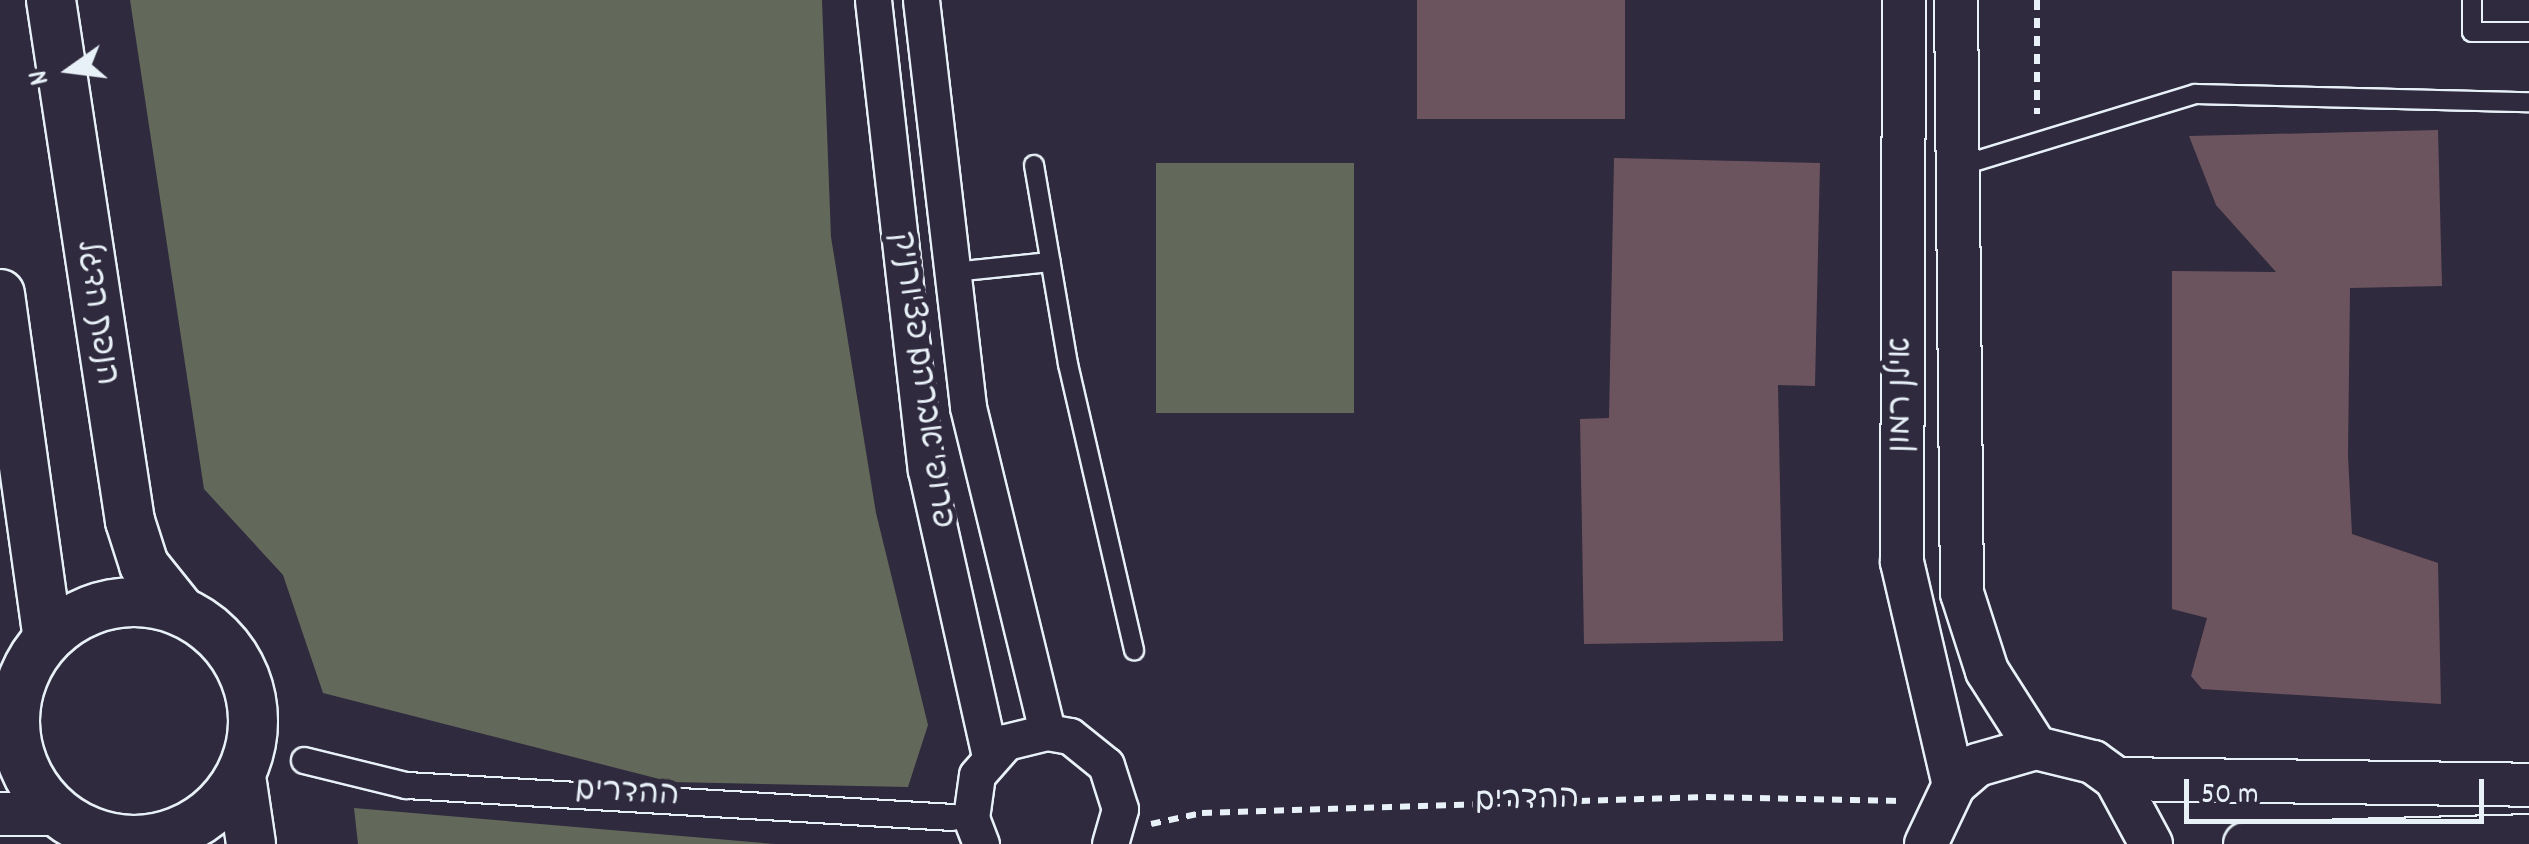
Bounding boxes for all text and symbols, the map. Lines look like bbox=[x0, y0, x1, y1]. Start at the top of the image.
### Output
north arrow bbox=[20, 20, 120, 120]
text: N bbox=[20, 66, 62, 89]
street label: פרופ' אברהם פצ'ורניק bbox=[880, 229, 960, 531]
street label: הנפת הדגל bbox=[66, 238, 124, 388]
street label: אילן רמון bbox=[1884, 337, 1922, 453]
scale bar bbox=[2189, 759, 2489, 821]
street label: ההדרים bbox=[574, 773, 680, 817]
text: 50 m bbox=[2201, 775, 2259, 818]
street label: ההדרים bbox=[1474, 781, 1580, 823]

